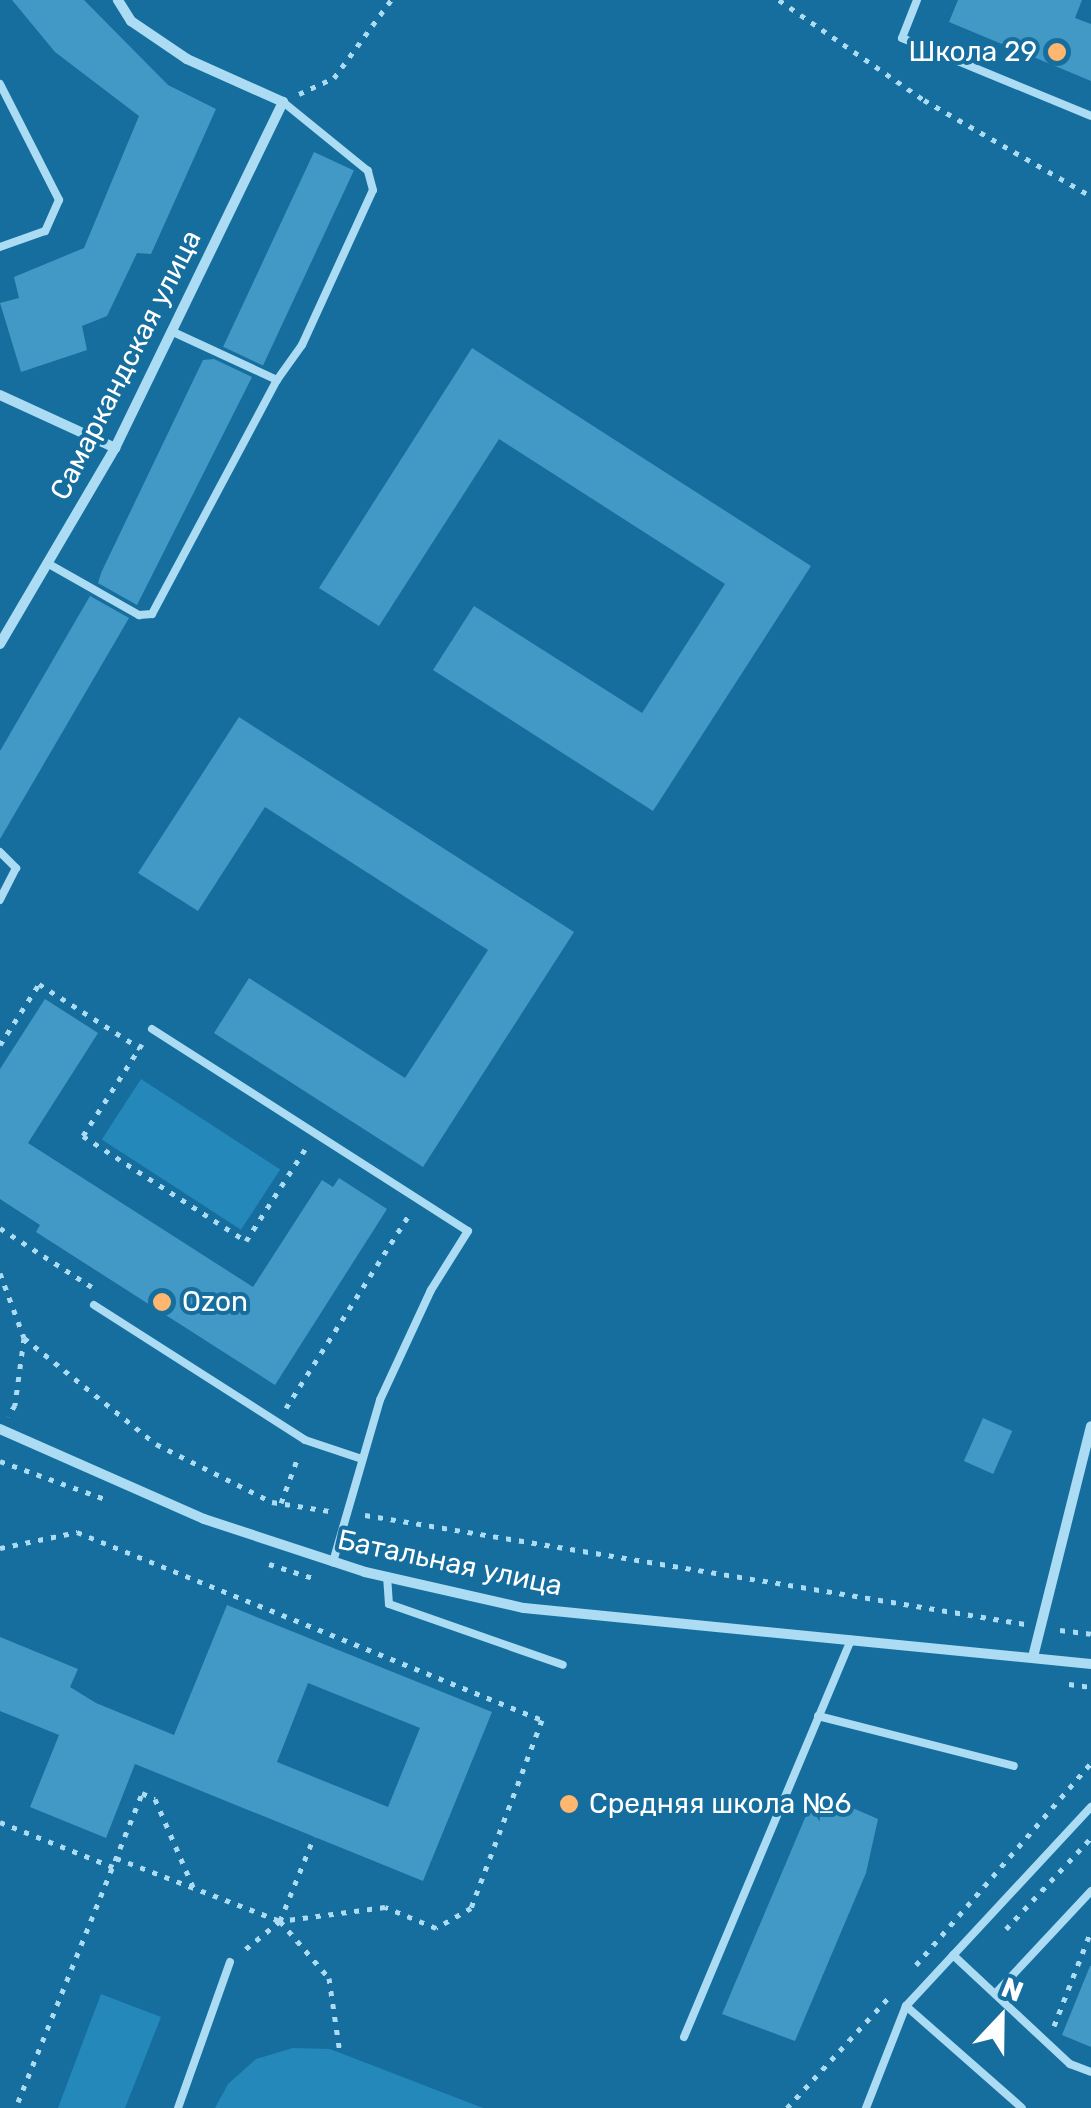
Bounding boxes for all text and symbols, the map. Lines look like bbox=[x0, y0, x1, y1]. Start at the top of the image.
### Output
place label: Школа 29 bbox=[908, 35, 1037, 69]
marker: Школа 29 bbox=[1046, 41, 1068, 63]
street label: Самаркандская улица bbox=[43, 225, 209, 505]
place label: Ozon bbox=[182, 1285, 248, 1319]
marker: Ozon bbox=[151, 1291, 173, 1313]
street label: Батальная улица bbox=[335, 1523, 565, 1603]
place label: Средняя школа №6 bbox=[589, 1787, 851, 1821]
marker: Средняя школа №6 bbox=[558, 1793, 580, 1815]
north arrow bbox=[951, 1968, 1051, 2068]
text: N bbox=[997, 1971, 1028, 2009]

